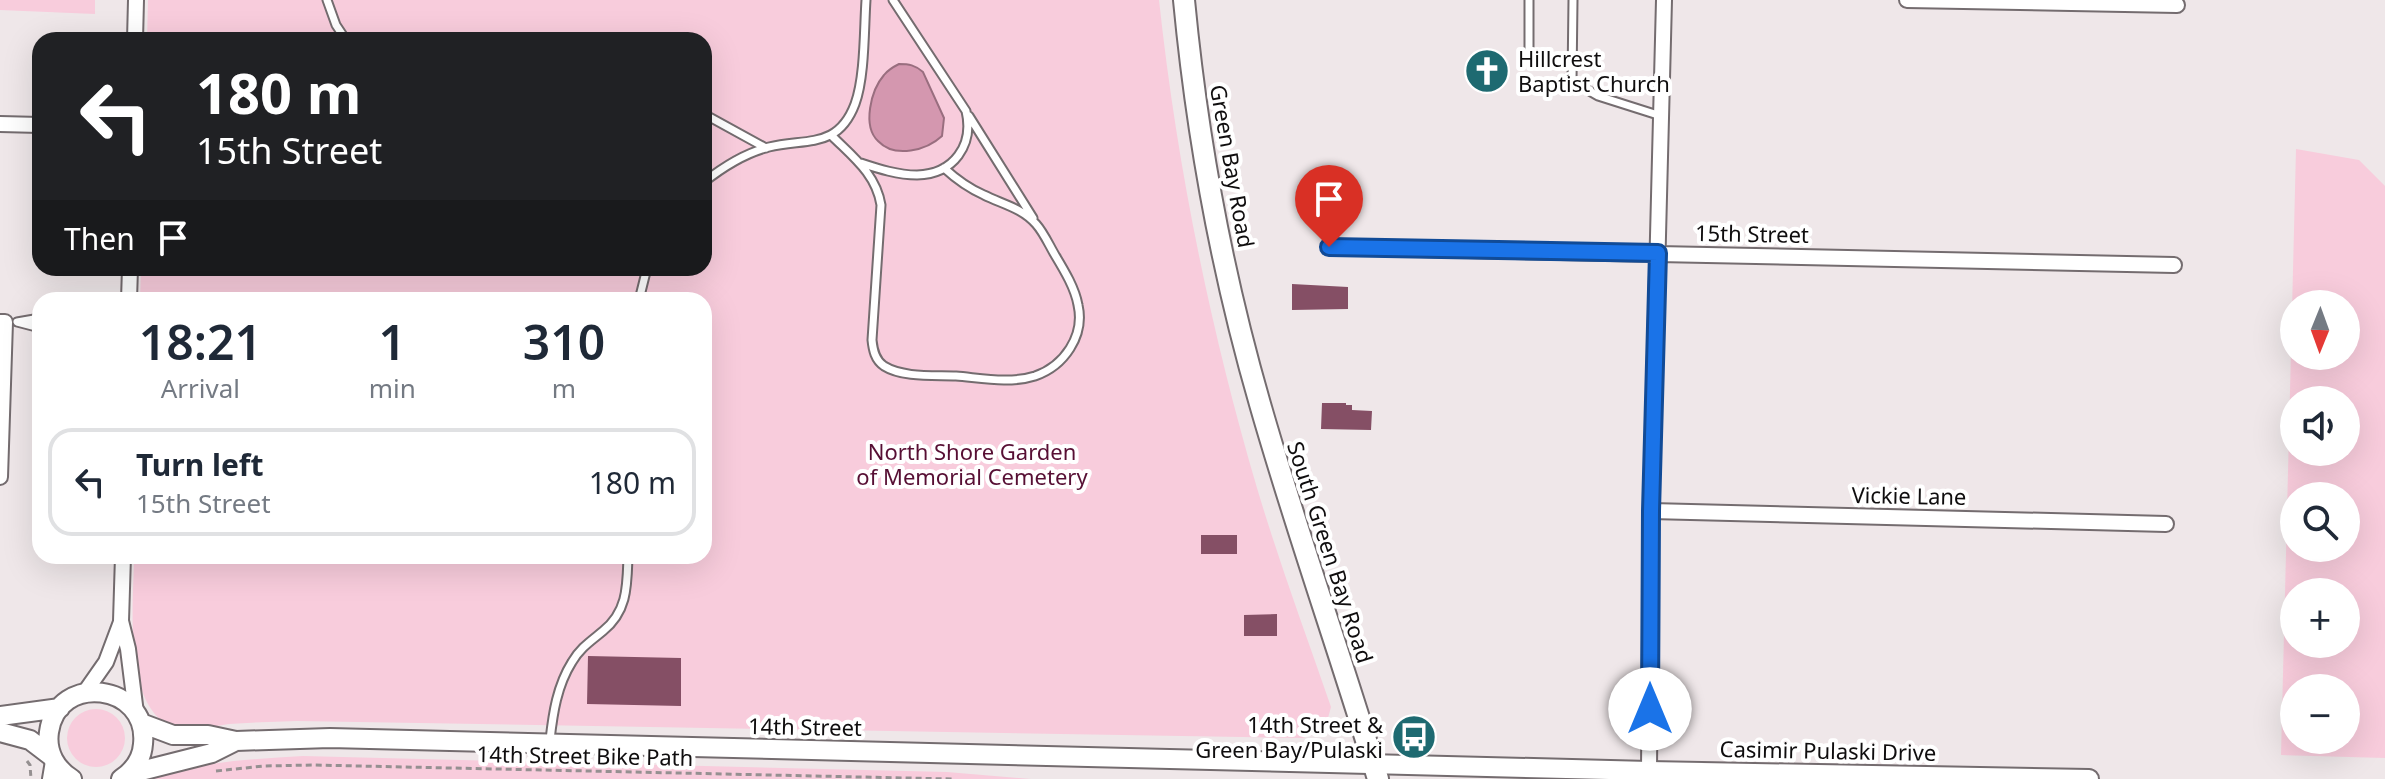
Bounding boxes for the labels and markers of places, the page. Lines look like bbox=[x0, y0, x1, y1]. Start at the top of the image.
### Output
place label: Hillcrest Baptist Church bbox=[1518, 43, 1670, 98]
church icon: Hillcrest Baptist Church bbox=[1463, 47, 1511, 95]
pin bbox=[1295, 165, 1363, 247]
place label: 14th Street & Green Bay/Pulaski bbox=[1195, 709, 1384, 764]
bus stop icon: 14th Street & Green Bay/Pulaski bbox=[1390, 713, 1438, 761]

